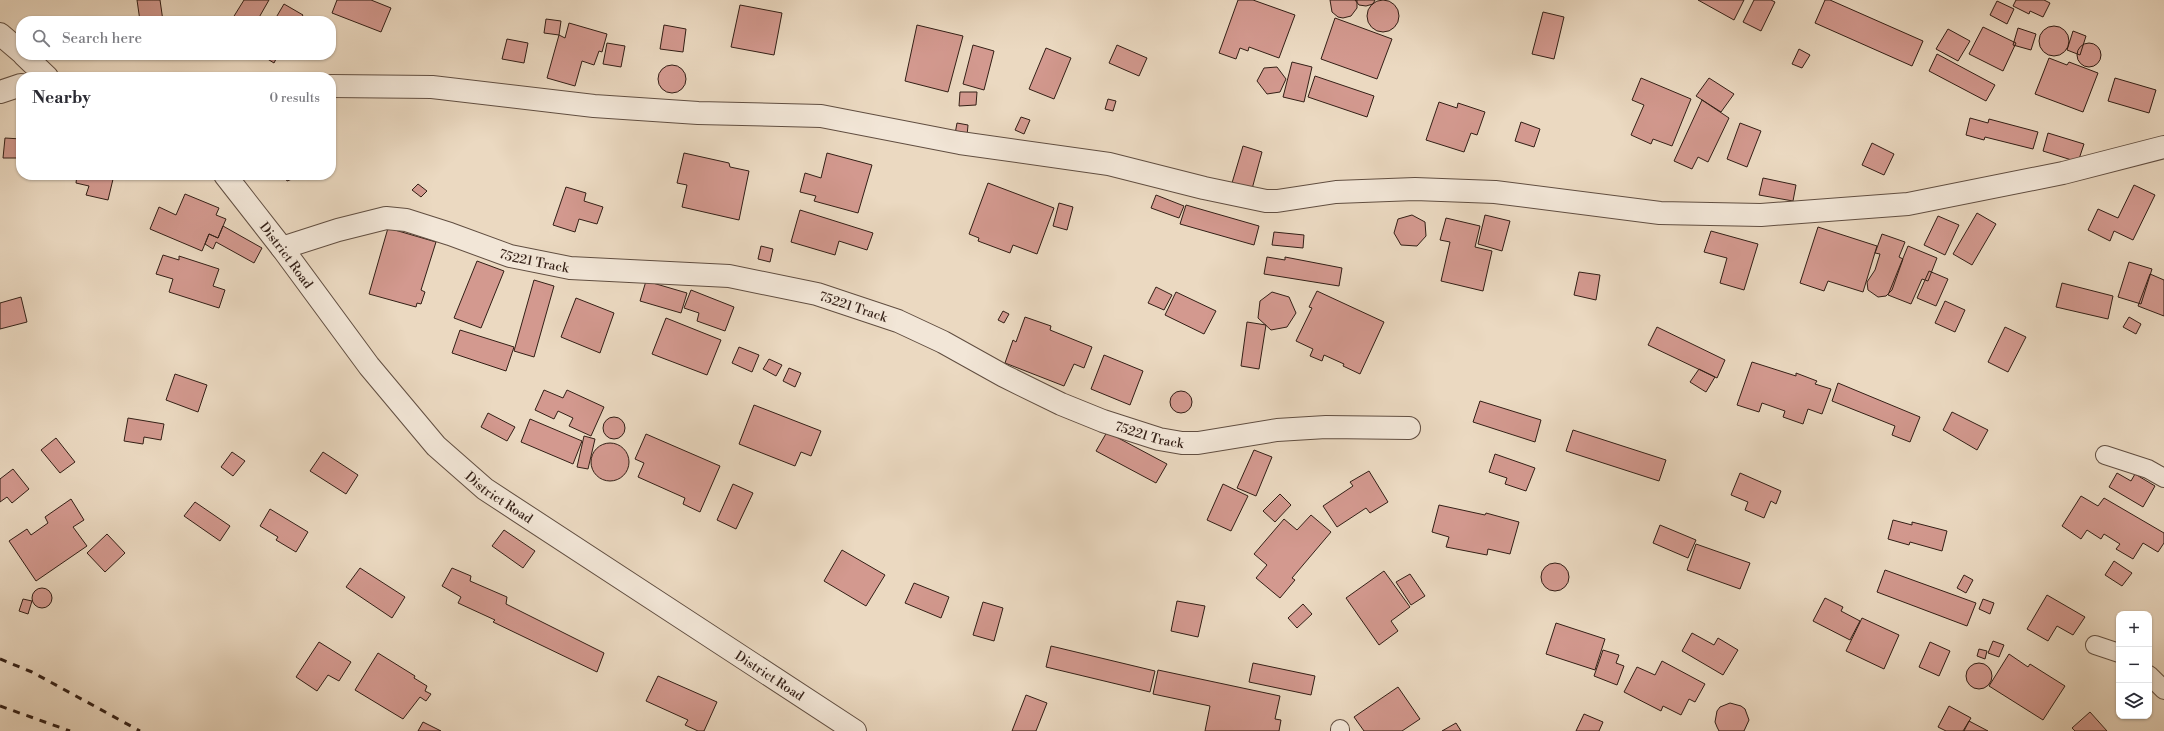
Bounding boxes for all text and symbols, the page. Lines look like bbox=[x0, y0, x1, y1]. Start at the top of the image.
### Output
search box bbox=[16, 16, 336, 60]
icon: search bbox=[30, 27, 52, 49]
text: Search here bbox=[62, 29, 142, 48]
text: Nearby bbox=[32, 87, 91, 109]
text: 0 results bbox=[269, 90, 320, 106]
street label: District Road bbox=[256, 219, 316, 292]
street label: 75221 Track bbox=[497, 246, 571, 277]
street label: 75221 Track bbox=[817, 288, 890, 326]
street label: 75221 Track bbox=[1113, 418, 1186, 452]
street label: District Road bbox=[462, 468, 536, 527]
map controls bbox=[2116, 611, 2152, 719]
button: + bbox=[2116, 611, 2152, 647]
button: − bbox=[2116, 647, 2152, 683]
street label: District Road bbox=[732, 648, 807, 705]
button: layers bbox=[2116, 683, 2152, 719]

